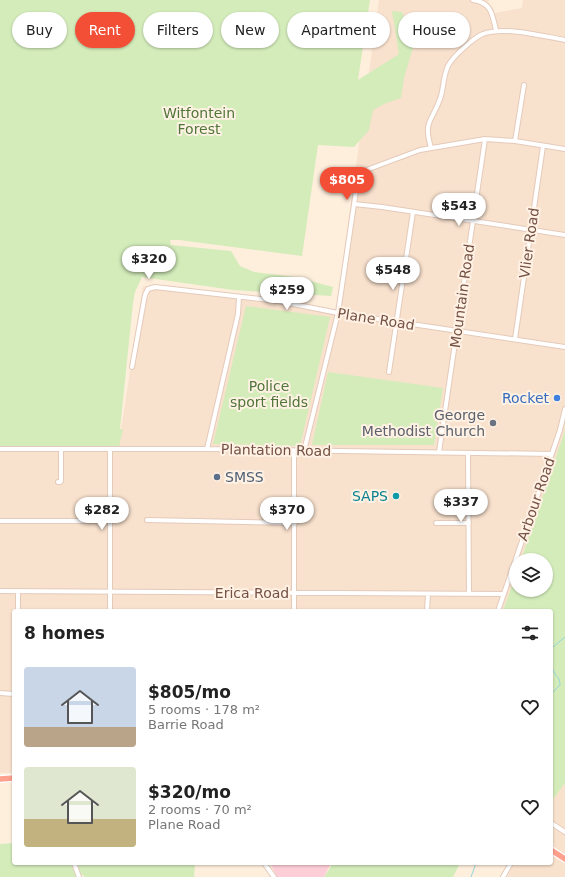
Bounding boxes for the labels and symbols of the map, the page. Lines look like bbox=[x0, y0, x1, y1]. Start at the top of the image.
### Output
park label: Witfontein Forest bbox=[163, 105, 235, 137]
pin: $805 bbox=[323, 167, 371, 201]
pin: $543 bbox=[435, 193, 483, 227]
street label: Vlier Road bbox=[516, 207, 542, 279]
street label: Mountain Road bbox=[447, 243, 477, 349]
pin: $320 bbox=[125, 246, 173, 280]
pin: $548 bbox=[369, 257, 417, 291]
pin: $259 bbox=[263, 277, 311, 311]
street label: Plane Road bbox=[336, 305, 416, 333]
park label: Police sport fields bbox=[230, 378, 308, 410]
place label: Rocket bbox=[502, 390, 550, 406]
marker: Rocket bbox=[552, 393, 562, 403]
place label: George Methodist Church bbox=[362, 407, 485, 439]
marker: George Methodist Church bbox=[488, 418, 498, 428]
street label: Plantation Road bbox=[221, 441, 331, 459]
street label: Arbour Road bbox=[514, 455, 558, 543]
place label: SMSS bbox=[225, 469, 264, 485]
marker: SMSS bbox=[212, 472, 222, 482]
place label: SAPS bbox=[352, 488, 388, 504]
pin: $337 bbox=[437, 489, 485, 523]
marker: SAPS bbox=[391, 491, 401, 501]
pin: $282 bbox=[78, 497, 126, 531]
pin: $370 bbox=[263, 497, 311, 531]
street label: Erica Road bbox=[215, 585, 289, 601]

